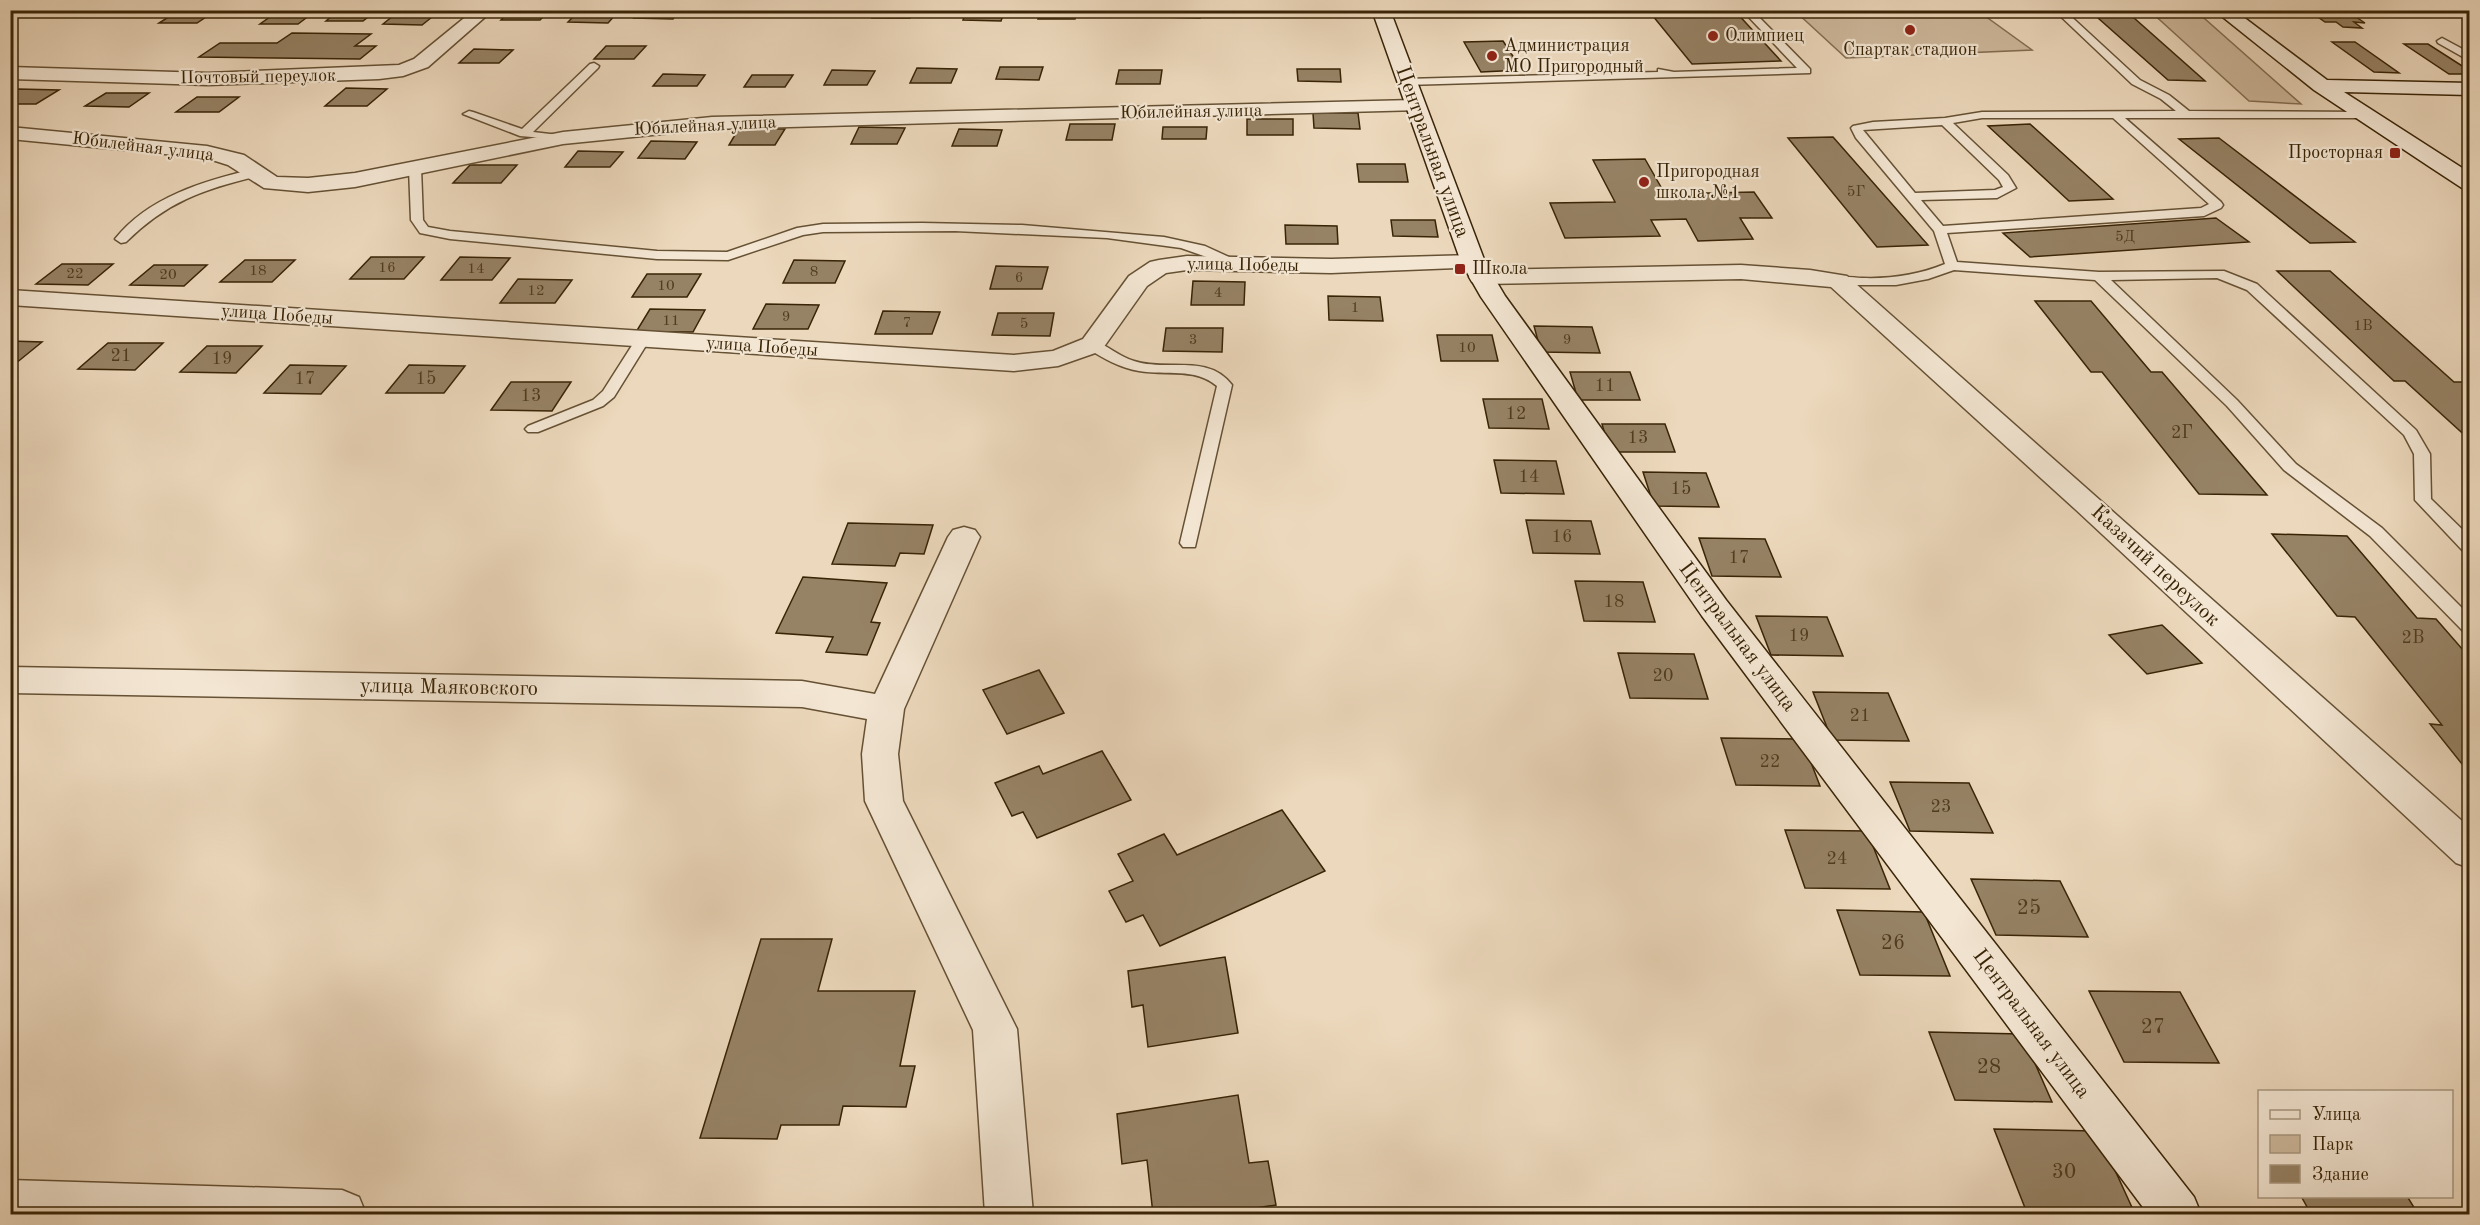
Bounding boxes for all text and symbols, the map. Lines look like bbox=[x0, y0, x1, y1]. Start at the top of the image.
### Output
marker: Спартак стадион bbox=[1903, 23, 1917, 37]
place label: Олимпиец bbox=[1725, 27, 1804, 45]
marker: Олимпиец bbox=[1706, 29, 1720, 43]
place label: Администрация МО Пригородный bbox=[1504, 37, 1644, 76]
place label: Спартак стадион bbox=[1843, 41, 1977, 59]
marker: Администрация МО Пригородный bbox=[1485, 49, 1499, 63]
street label: Центральная улица bbox=[1391, 63, 1473, 241]
street label: Почтовый переулок bbox=[180, 67, 336, 87]
street label: Юбилейная улица bbox=[1119, 102, 1263, 122]
street label: Юбилейная улица bbox=[633, 113, 777, 139]
street label: Юбилейная улица bbox=[71, 129, 215, 165]
place label: Просторная bbox=[2288, 144, 2383, 162]
marker: Просторная bbox=[2388, 146, 2402, 160]
place label: Пригородная школа №1 bbox=[1656, 163, 1760, 202]
marker: Пригородная школа №1 bbox=[1637, 175, 1651, 189]
house number: 5Г bbox=[1847, 185, 1865, 200]
house number: 5Д bbox=[2115, 230, 2135, 245]
street label: улица Победы bbox=[1187, 255, 1299, 275]
place label: Школа bbox=[1472, 260, 1528, 278]
house number: 16 bbox=[378, 261, 396, 276]
house number: 14 bbox=[467, 262, 485, 277]
marker: Школа bbox=[1453, 262, 1467, 276]
house number: 18 bbox=[249, 264, 267, 279]
house number: 8 bbox=[810, 265, 818, 280]
house number: 22 bbox=[66, 267, 84, 282]
house number: 20 bbox=[159, 268, 177, 283]
house number: 6 bbox=[1015, 271, 1023, 286]
house number: 10 bbox=[657, 279, 675, 294]
house number: 12 bbox=[527, 284, 545, 299]
house number: 4 bbox=[1214, 286, 1222, 301]
house number: 1 bbox=[1351, 301, 1359, 316]
street label: улица Победы bbox=[220, 302, 334, 328]
house number: 9 bbox=[782, 310, 790, 325]
house number: 11 bbox=[662, 314, 680, 329]
house number: 7 bbox=[903, 316, 911, 331]
house number: 5 bbox=[1020, 317, 1028, 332]
house number: 1В bbox=[2353, 319, 2373, 334]
house number: 3 bbox=[1189, 333, 1197, 348]
house number: 9 bbox=[1563, 333, 1571, 348]
street label: улица Победы bbox=[705, 334, 819, 360]
house number: 10 bbox=[1458, 341, 1476, 356]
house number: 21 bbox=[111, 347, 131, 365]
house number: 19 bbox=[212, 350, 232, 368]
house number: 17 bbox=[295, 370, 315, 388]
house number: 15 bbox=[416, 370, 436, 388]
house number: 11 bbox=[1595, 377, 1615, 395]
house number: 13 bbox=[521, 387, 541, 405]
house number: 12 bbox=[1506, 405, 1526, 423]
house number: 2Г bbox=[2171, 424, 2193, 442]
house number: 13 bbox=[1628, 429, 1648, 447]
house number: 14 bbox=[1519, 468, 1539, 486]
house number: 15 bbox=[1671, 480, 1691, 498]
street label: Казачий переулок bbox=[2087, 501, 2224, 631]
house number: 16 bbox=[1552, 528, 1572, 546]
house number: 17 bbox=[1729, 549, 1749, 567]
street label: Центральная улица bbox=[1674, 558, 1800, 716]
house number: 18 bbox=[1604, 593, 1624, 611]
house number: 19 bbox=[1789, 627, 1809, 645]
house number: 2В bbox=[2402, 629, 2424, 647]
house number: 20 bbox=[1653, 667, 1673, 685]
street label: улица Маяковского bbox=[360, 676, 538, 700]
house number: 21 bbox=[1850, 707, 1870, 725]
house number: 22 bbox=[1760, 753, 1780, 771]
house number: 23 bbox=[1931, 798, 1951, 816]
house number: 24 bbox=[1827, 850, 1847, 868]
house number: 25 bbox=[2017, 898, 2041, 919]
house number: 26 bbox=[1881, 933, 1905, 954]
street label: Центральная улица bbox=[1968, 945, 2094, 1103]
house number: 27 bbox=[2141, 1017, 2165, 1038]
house number: 28 bbox=[1977, 1057, 2001, 1078]
legend bbox=[2258, 1090, 2453, 1198]
text: Улица bbox=[2312, 1106, 2361, 1124]
text: Парк bbox=[2312, 1136, 2353, 1154]
house number: 30 bbox=[2052, 1162, 2076, 1183]
text: Здание bbox=[2312, 1166, 2369, 1184]

